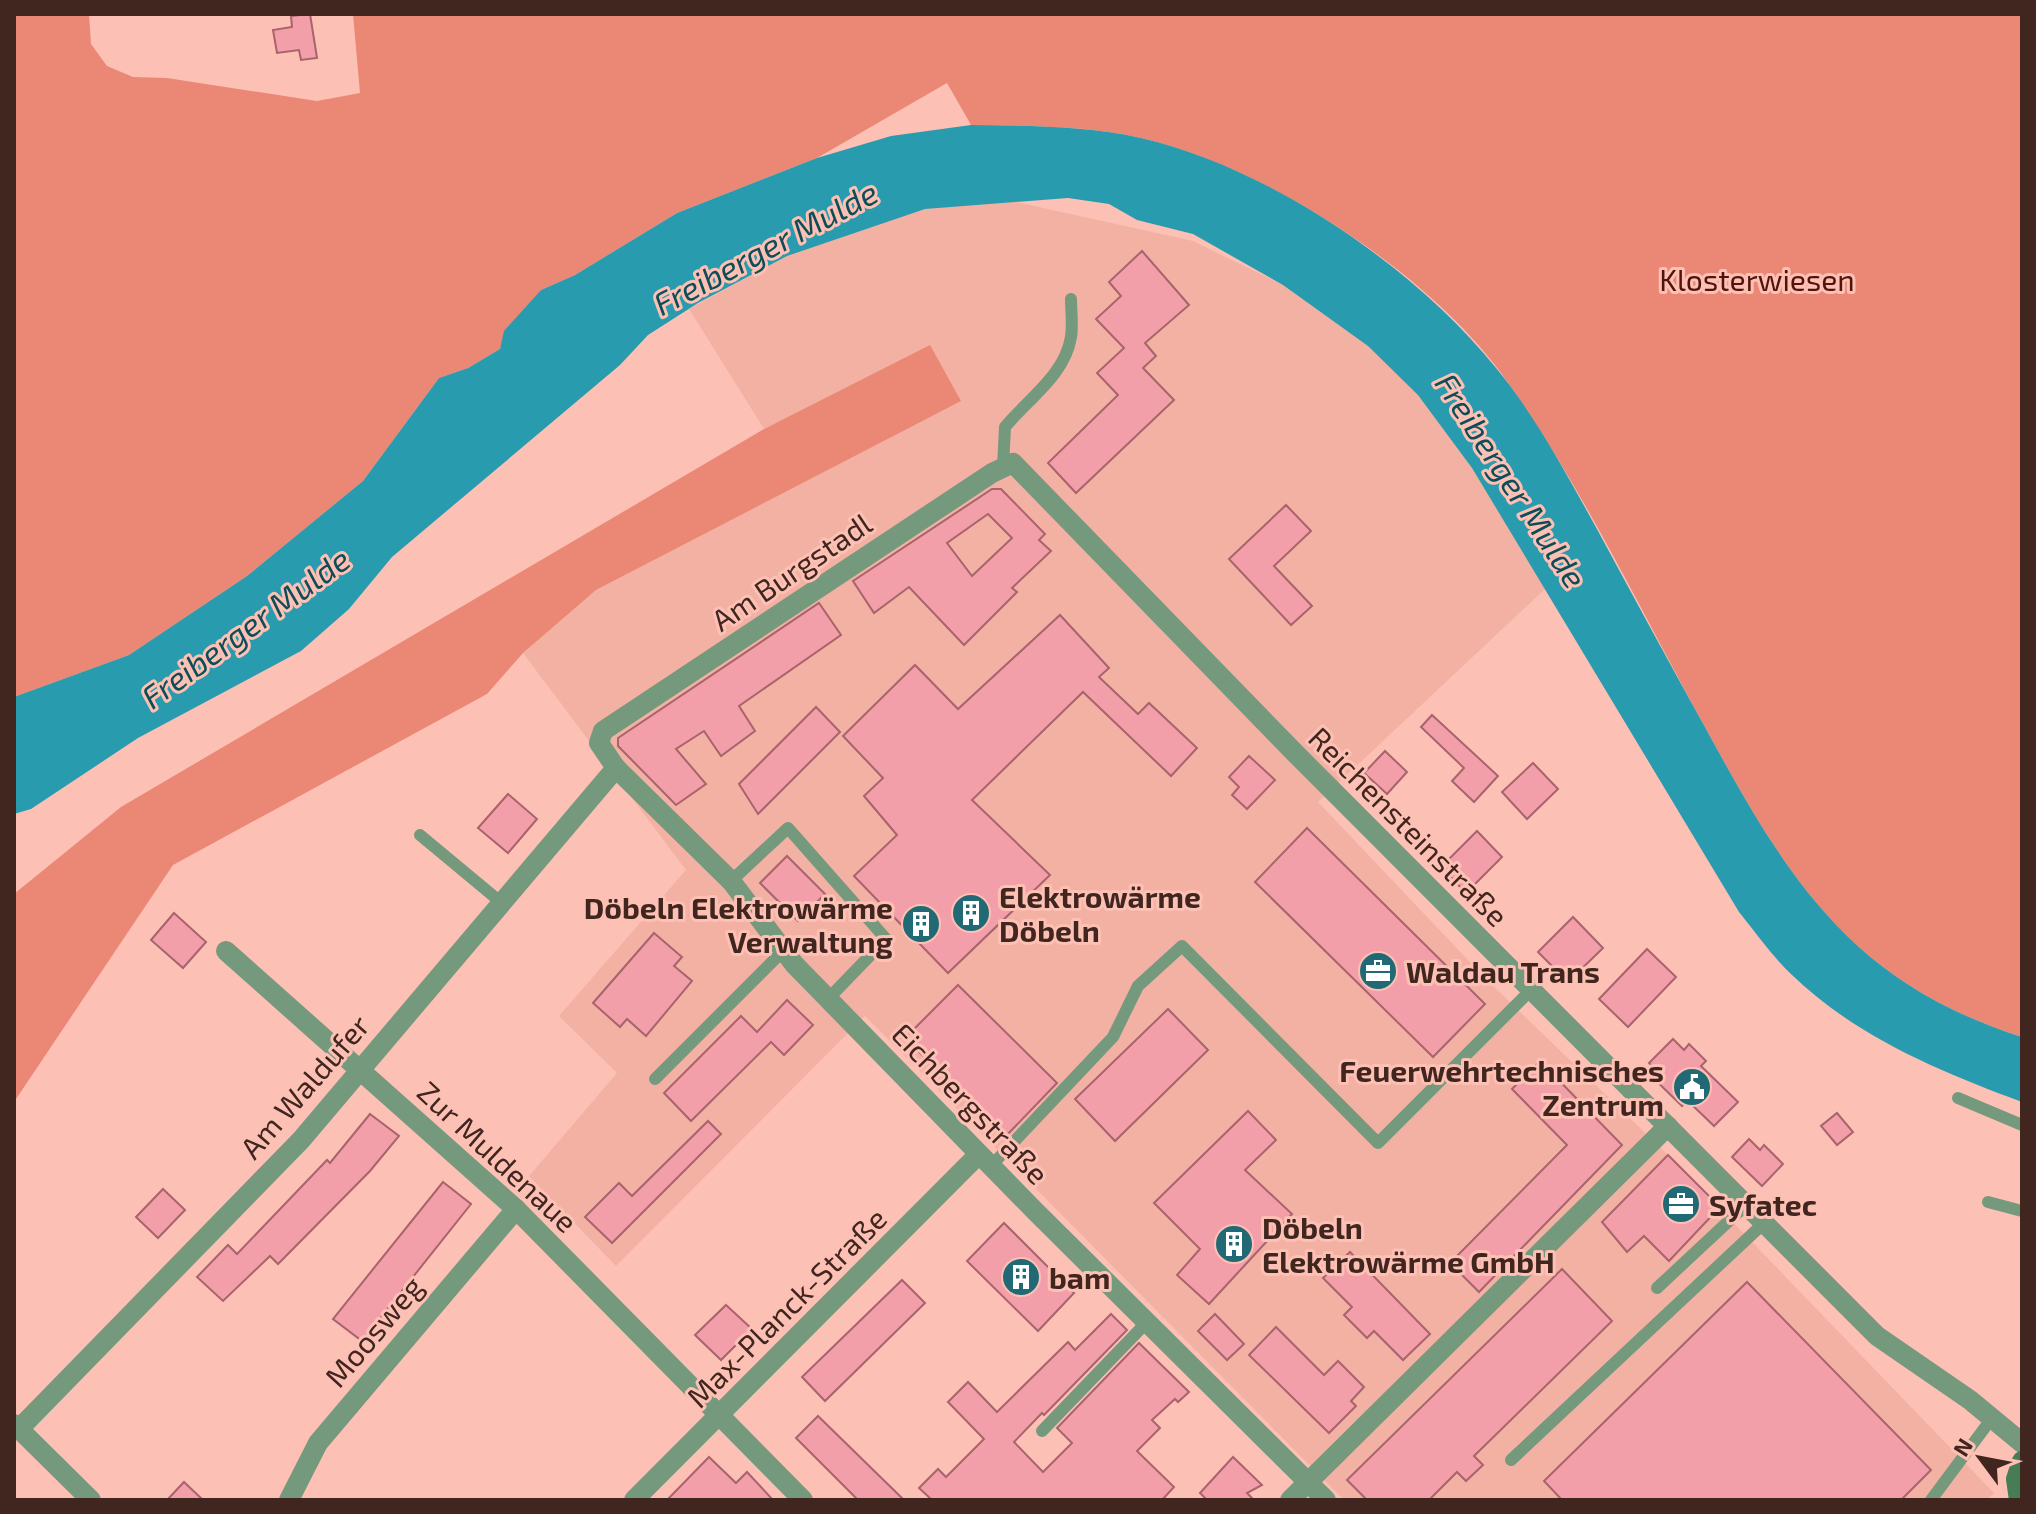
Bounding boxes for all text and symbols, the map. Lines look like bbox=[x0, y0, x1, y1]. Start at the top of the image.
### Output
water label: Freiberger Mulde bbox=[647, 172, 884, 323]
park label: Klosterwiesen bbox=[1659, 261, 1855, 297]
water label: Freiberger Mulde bbox=[1428, 366, 1595, 595]
street label: Am Burgstadl bbox=[704, 504, 878, 638]
water label: Freiberger Mulde bbox=[134, 539, 357, 716]
street label: Reichensteinstraße bbox=[1302, 719, 1516, 933]
place label: Elektrowärme Döbeln bbox=[999, 878, 1201, 948]
place label: Döbeln Elektrowärme Verwaltung bbox=[584, 889, 894, 959]
building icon: Elektrowärme Döbeln bbox=[950, 892, 992, 934]
building icon: Döbeln Elektrowärme Verwaltung bbox=[900, 903, 942, 945]
office icon: Waldau Trans bbox=[1357, 950, 1399, 992]
place label: Waldau Trans bbox=[1406, 953, 1600, 989]
street label: Am Waldufer bbox=[232, 1007, 376, 1165]
street label: Eichbergstraße bbox=[885, 1015, 1057, 1191]
place label: Feuerwehrtechnisches Zentrum bbox=[1339, 1052, 1664, 1122]
public building icon: Feuerwehrtechnisches Zentrum bbox=[1671, 1066, 1713, 1108]
street label: Zur Muldenaue bbox=[411, 1073, 585, 1239]
office icon: Syfatec bbox=[1660, 1183, 1702, 1225]
place label: Syfatec bbox=[1709, 1186, 1817, 1223]
street label: Max-Planck-Straße bbox=[679, 1200, 893, 1414]
place label: Döbeln Elektrowärme GmbH bbox=[1262, 1209, 1555, 1279]
building icon: Döbeln Elektrowärme GmbH bbox=[1213, 1223, 1255, 1265]
building icon: bam bbox=[1000, 1256, 1042, 1298]
place label: bam bbox=[1049, 1259, 1110, 1295]
street label: Moosweg bbox=[316, 1268, 430, 1394]
north arrow bbox=[1940, 1418, 2020, 1498]
text: N bbox=[1947, 1433, 1977, 1460]

